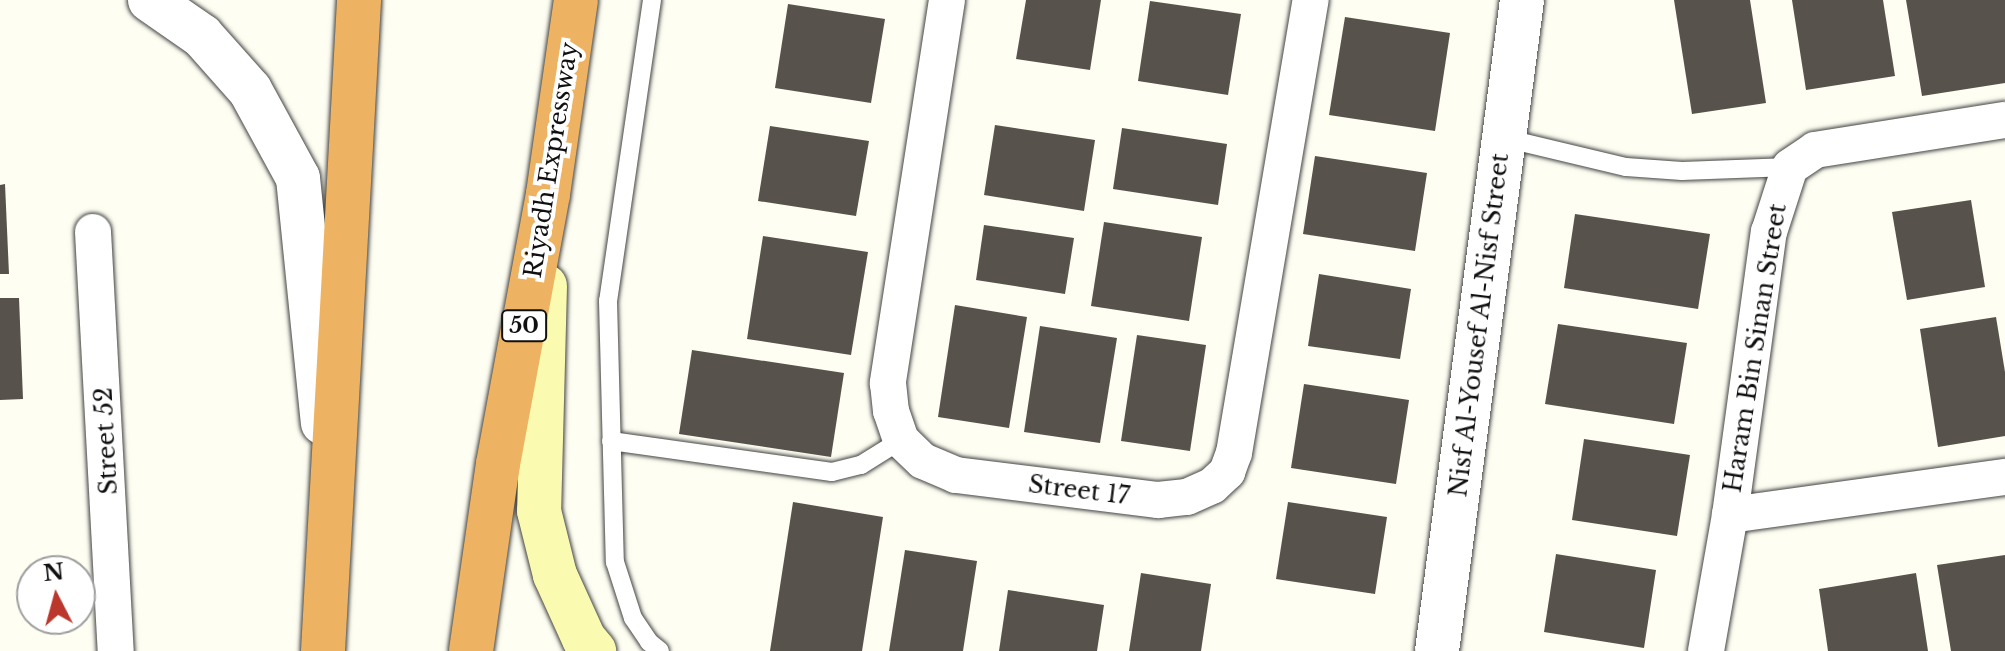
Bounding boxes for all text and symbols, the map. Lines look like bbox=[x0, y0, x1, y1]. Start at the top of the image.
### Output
street label: Riyadh Expressway bbox=[518, 40, 584, 280]
street label: Nisf Al-Yousef Al-Nisf Street bbox=[1444, 151, 1514, 499]
street label: Haram Bin Sinan Street bbox=[1718, 202, 1792, 494]
road number: 50 bbox=[500, 308, 548, 344]
street label: Street 52 bbox=[89, 387, 123, 495]
street label: Street 17 bbox=[1027, 470, 1131, 510]
north arrow bbox=[16, 555, 96, 635]
text: N bbox=[42, 558, 65, 587]

